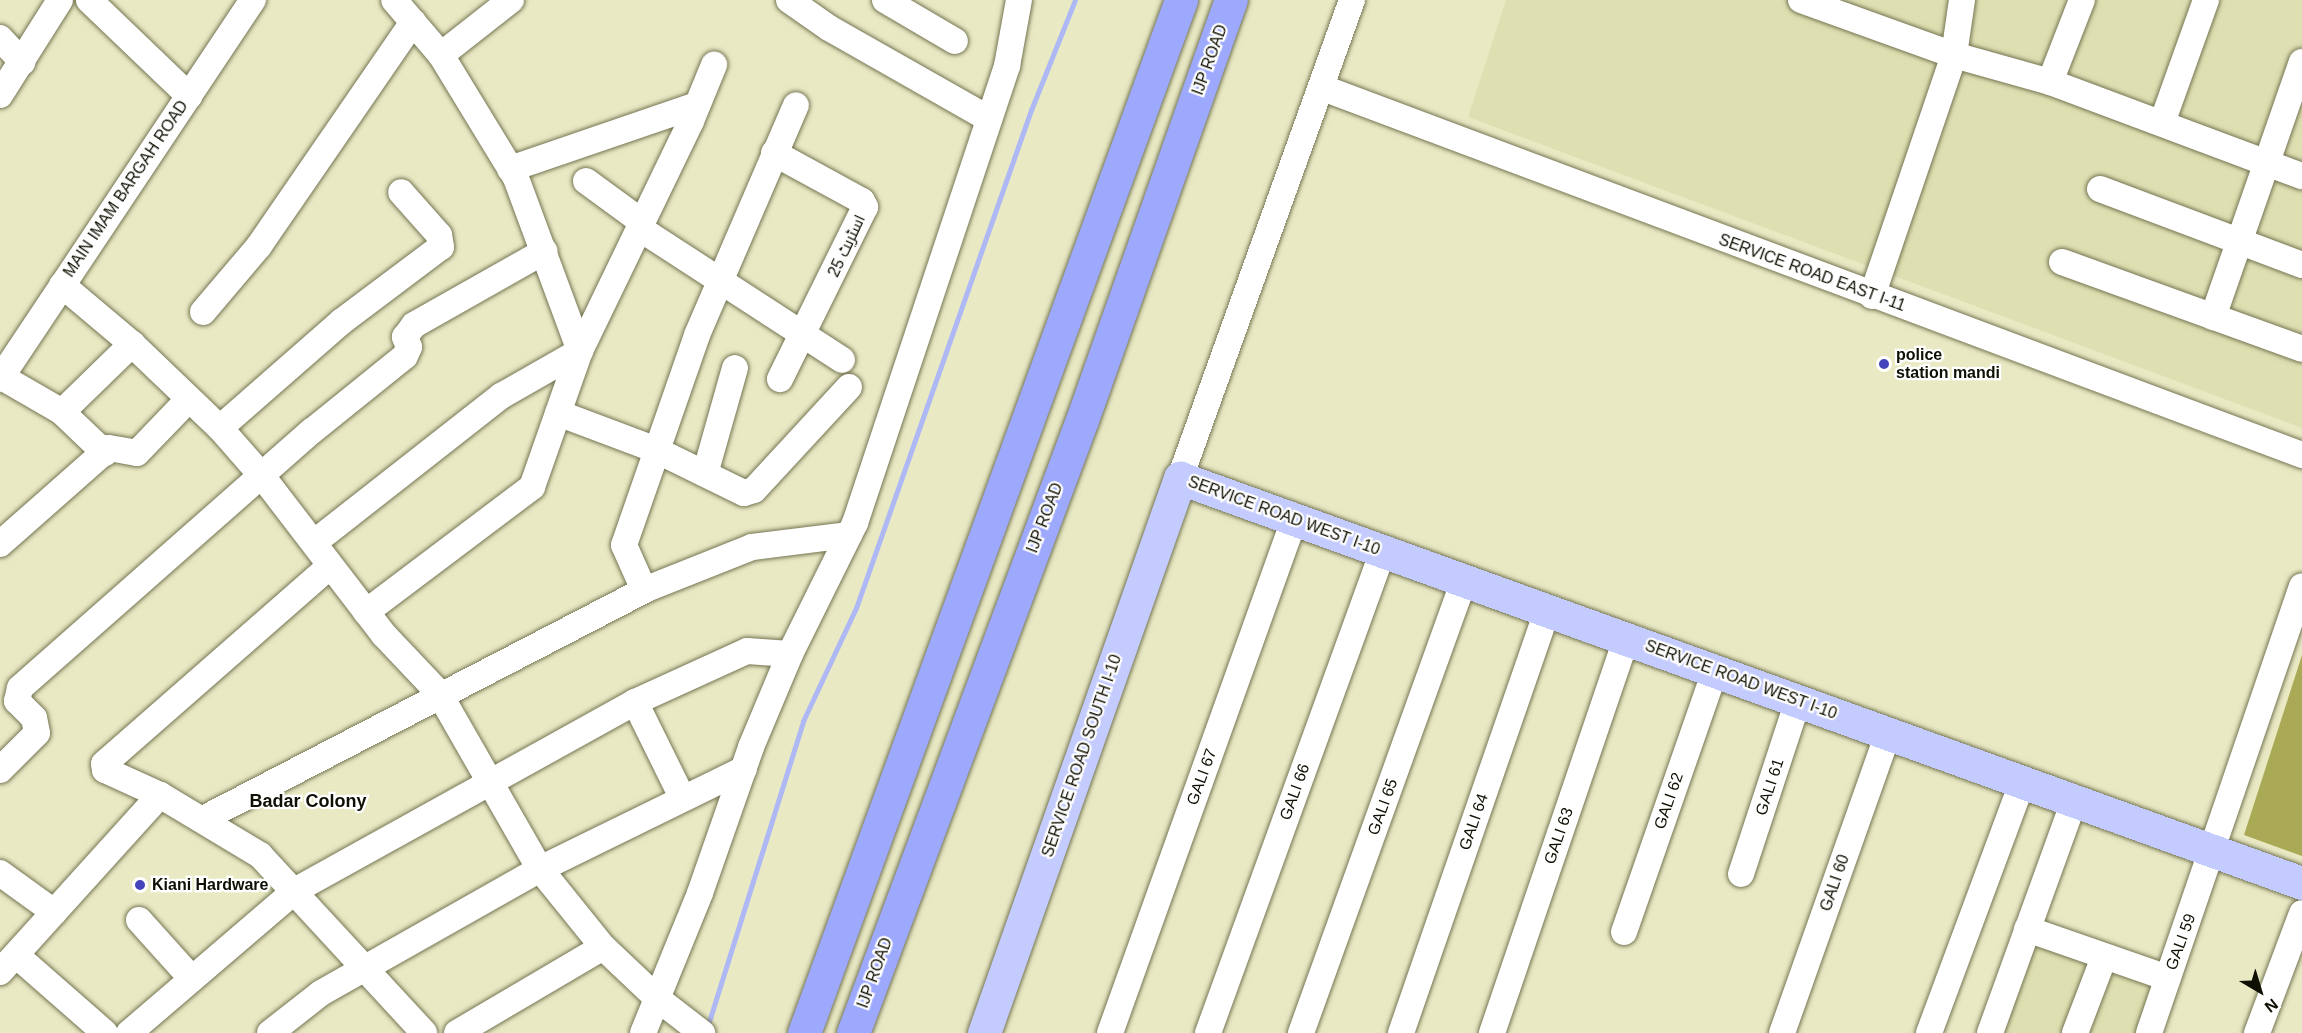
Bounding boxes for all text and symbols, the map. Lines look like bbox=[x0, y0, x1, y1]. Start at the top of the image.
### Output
street label: IJP ROAD bbox=[1188, 22, 1232, 98]
street label: MAIN IMAM BARGAH ROAD bbox=[60, 97, 192, 281]
street label: اسٹریٹ 25 bbox=[824, 212, 870, 280]
street label: SERVICE ROAD EAST I-11 bbox=[1716, 230, 1908, 316]
place label: police station mandi bbox=[1896, 345, 2000, 383]
marker: police station mandi bbox=[1877, 357, 1891, 371]
street label: SERVICE ROAD WEST I-10 bbox=[1185, 472, 1383, 560]
street label: IJP ROAD bbox=[1023, 480, 1067, 556]
street label: SERVICE ROAD WEST I-10 bbox=[1642, 636, 1840, 724]
street label: SERVICE ROAD SOUTH I-10 bbox=[1038, 652, 1126, 860]
street label: GALI 67 bbox=[1183, 746, 1221, 808]
street label: GALI 61 bbox=[1752, 756, 1788, 818]
street label: GALI 66 bbox=[1276, 761, 1314, 823]
street label: GALI 62 bbox=[1650, 770, 1688, 832]
street label: GALI 65 bbox=[1364, 776, 1402, 838]
district label: Badar Colony bbox=[249, 790, 367, 812]
street label: GALI 64 bbox=[1455, 791, 1493, 853]
street label: GALI 63 bbox=[1540, 805, 1578, 867]
street label: GALI 60 bbox=[1816, 852, 1854, 914]
place label: Kiani Hardware bbox=[152, 875, 268, 895]
marker: Kiani Hardware bbox=[133, 878, 147, 892]
street label: GALI 59 bbox=[2162, 911, 2200, 973]
street label: IJP ROAD bbox=[853, 935, 897, 1011]
north arrow bbox=[2230, 961, 2290, 1021]
text: N bbox=[2262, 995, 2281, 1016]

